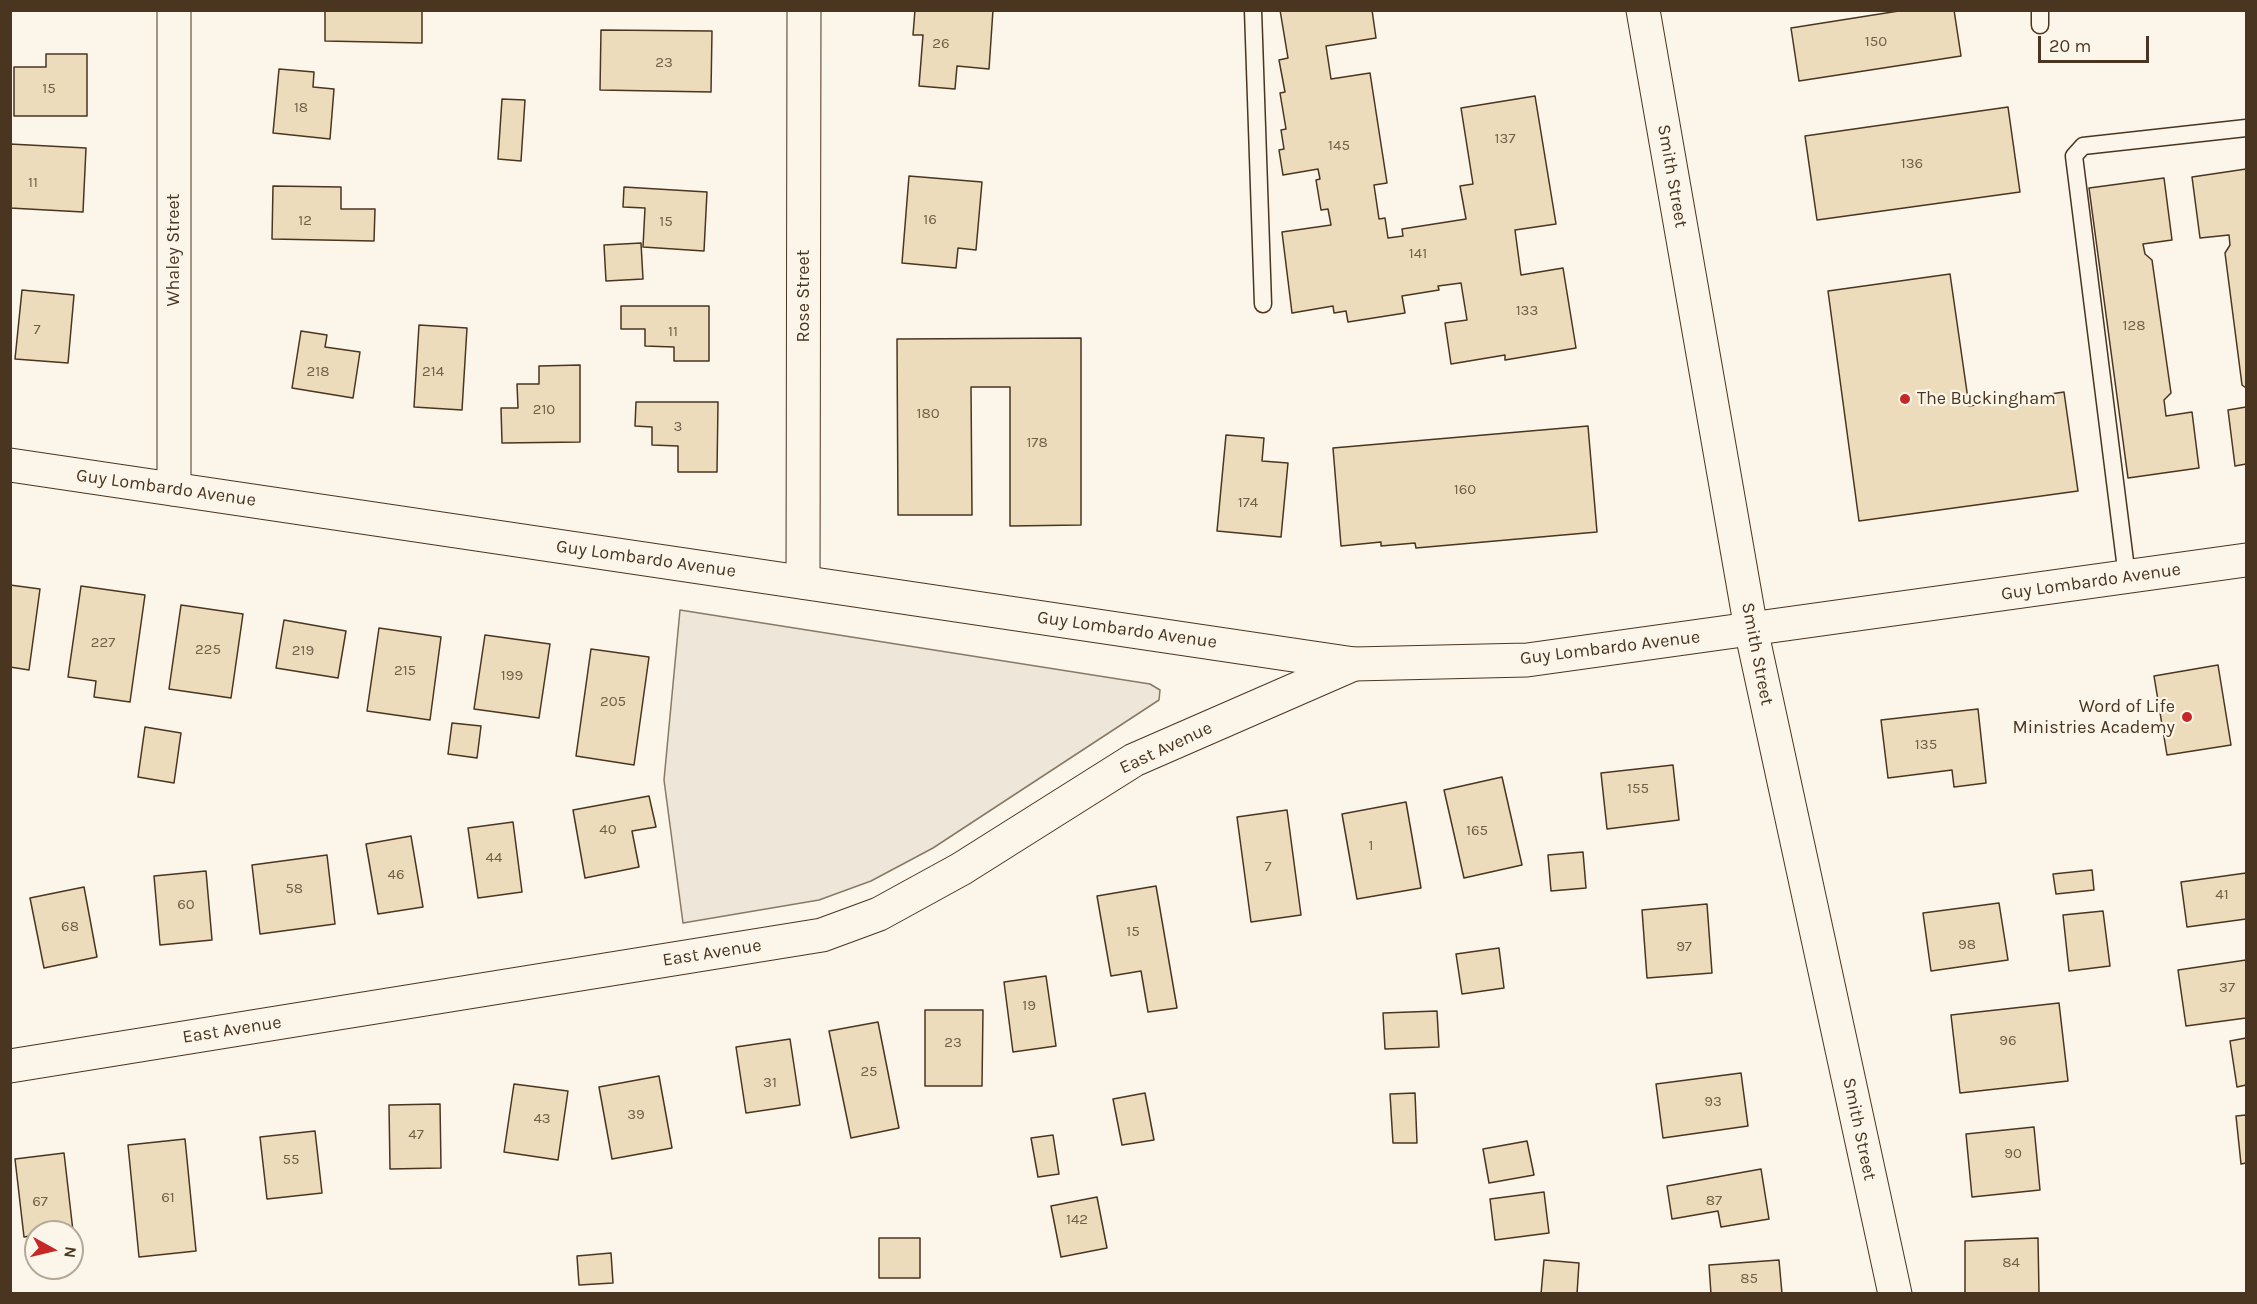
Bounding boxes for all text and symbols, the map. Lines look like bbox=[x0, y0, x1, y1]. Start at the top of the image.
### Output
scale bar bbox=[2041, 24, 2152, 62]
house number: 150 bbox=[1865, 33, 1887, 51]
house number: 26 bbox=[932, 35, 950, 53]
text: 20 m bbox=[2049, 35, 2091, 57]
house number: 23 bbox=[655, 54, 673, 72]
house number: 15 bbox=[42, 80, 56, 98]
house number: 18 bbox=[294, 99, 308, 117]
street label: Smith Street bbox=[1652, 123, 1692, 229]
house number: 137 bbox=[1495, 130, 1515, 148]
house number: 145 bbox=[1328, 137, 1350, 155]
house number: 136 bbox=[1901, 155, 1923, 173]
house number: 11 bbox=[28, 174, 38, 192]
street label: Whaley Street bbox=[163, 193, 185, 307]
house number: 16 bbox=[923, 211, 937, 229]
house number: 12 bbox=[298, 212, 312, 230]
house number: 15 bbox=[659, 213, 673, 231]
house number: 141 bbox=[1409, 245, 1427, 263]
street label: Rose Street bbox=[793, 249, 815, 343]
house number: 133 bbox=[1516, 302, 1538, 320]
house number: 128 bbox=[2123, 317, 2145, 335]
house number: 7 bbox=[33, 321, 41, 339]
house number: 11 bbox=[668, 323, 678, 341]
house number: 218 bbox=[307, 363, 329, 381]
house number: 214 bbox=[422, 363, 444, 381]
place label: The Buckingham bbox=[1917, 388, 2056, 410]
marker: The Buckingham bbox=[1898, 392, 1912, 406]
house number: 210 bbox=[533, 401, 555, 419]
house number: 180 bbox=[916, 405, 940, 423]
house number: 3 bbox=[674, 418, 682, 436]
house number: 178 bbox=[1026, 434, 1048, 452]
street label: Guy Lombardo Avenue bbox=[75, 465, 257, 511]
house number: 160 bbox=[1454, 481, 1476, 499]
house number: 174 bbox=[1238, 494, 1258, 512]
street label: Guy Lombardo Avenue bbox=[555, 536, 737, 582]
street label: Guy Lombardo Avenue bbox=[2000, 559, 2182, 605]
street label: Smith Street bbox=[1736, 601, 1778, 707]
street label: Guy Lombardo Avenue bbox=[1036, 607, 1218, 653]
street label: Guy Lombardo Avenue bbox=[1519, 626, 1701, 670]
house number: 227 bbox=[91, 634, 115, 652]
house number: 225 bbox=[195, 641, 221, 659]
house number: 219 bbox=[292, 642, 314, 660]
house number: 215 bbox=[394, 662, 416, 680]
house number: 199 bbox=[501, 667, 523, 685]
house number: 205 bbox=[600, 693, 626, 711]
place label: Word of Life Ministries Academy bbox=[2012, 696, 2175, 738]
marker: Word of Life Ministries Academy bbox=[2180, 710, 2194, 724]
street label: East Avenue bbox=[1116, 717, 1216, 779]
house number: 135 bbox=[1915, 736, 1937, 754]
house number: 155 bbox=[1627, 780, 1649, 798]
house number: 40 bbox=[599, 821, 617, 839]
house number: 165 bbox=[1466, 822, 1488, 840]
house number: 1 bbox=[1369, 837, 1373, 855]
house number: 44 bbox=[486, 849, 502, 867]
house number: 7 bbox=[1264, 858, 1272, 876]
house number: 46 bbox=[388, 866, 404, 884]
house number: 58 bbox=[285, 880, 303, 898]
house number: 41 bbox=[2215, 886, 2229, 904]
house number: 60 bbox=[177, 896, 195, 914]
house number: 68 bbox=[61, 918, 79, 936]
house number: 15 bbox=[1126, 923, 1140, 941]
street label: East Avenue bbox=[661, 935, 763, 971]
house number: 98 bbox=[1958, 936, 1976, 954]
house number: 97 bbox=[1676, 938, 1692, 956]
house number: 37 bbox=[2219, 979, 2235, 997]
house number: 19 bbox=[1022, 997, 1036, 1015]
street label: East Avenue bbox=[181, 1012, 283, 1048]
house number: 96 bbox=[1999, 1032, 2017, 1050]
house number: 23 bbox=[944, 1034, 962, 1052]
house number: 25 bbox=[860, 1063, 878, 1081]
house number: 31 bbox=[763, 1074, 777, 1092]
street label: Smith Street bbox=[1838, 1076, 1880, 1182]
house number: 93 bbox=[1704, 1093, 1722, 1111]
house number: 39 bbox=[627, 1106, 645, 1124]
house number: 43 bbox=[533, 1110, 551, 1128]
house number: 47 bbox=[408, 1126, 424, 1144]
house number: 90 bbox=[2004, 1145, 2022, 1163]
house number: 55 bbox=[283, 1151, 299, 1169]
house number: 61 bbox=[161, 1189, 175, 1207]
house number: 87 bbox=[1706, 1192, 1722, 1210]
house number: 67 bbox=[32, 1193, 48, 1211]
house number: 142 bbox=[1066, 1211, 1088, 1229]
north arrow bbox=[24, 1220, 84, 1280]
text: N bbox=[60, 1245, 81, 1259]
house number: 84 bbox=[2002, 1254, 2020, 1272]
house number: 85 bbox=[1740, 1270, 1758, 1288]

